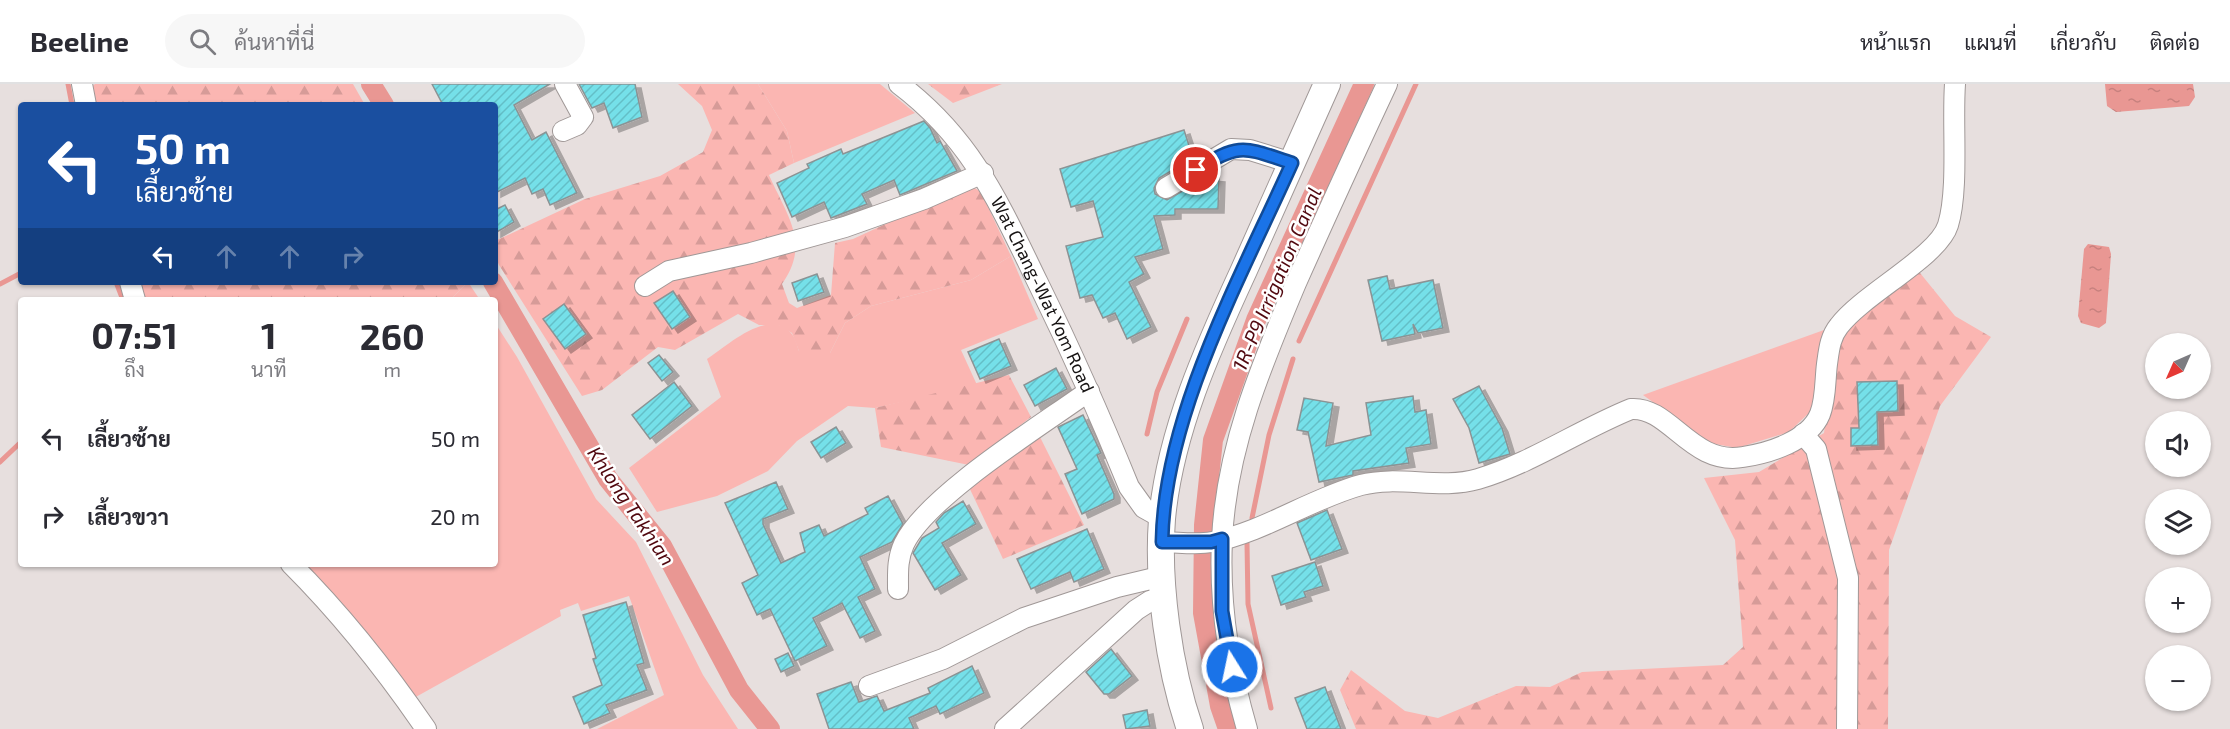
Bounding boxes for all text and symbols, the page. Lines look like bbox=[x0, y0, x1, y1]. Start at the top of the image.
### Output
search box bbox=[165, 14, 585, 68]
text: Beeline bbox=[30, 24, 129, 58]
icon: search bbox=[186, 25, 219, 58]
text: ค้นหาที่นี่ bbox=[234, 28, 314, 54]
text: หน้าแรก bbox=[1860, 29, 1931, 54]
text: แผนที่ bbox=[1964, 29, 2017, 54]
text: เกี่ยวกับ bbox=[2050, 29, 2117, 54]
text: ติดต่อ bbox=[2150, 29, 2200, 54]
text: 50 m bbox=[135, 122, 231, 172]
icon: left bbox=[36, 126, 114, 204]
pin bbox=[1170, 144, 1221, 195]
icon: arrive bbox=[1179, 153, 1212, 186]
text: เลี้ยวซ้าย bbox=[135, 175, 233, 207]
water label: 1R-P9 Irrigation Canal bbox=[1227, 183, 1326, 374]
street label: Wat Chang-Wat Yom Road bbox=[987, 193, 1100, 396]
icon: left bbox=[147, 240, 180, 273]
icon: ahead bbox=[210, 240, 243, 273]
icon: ahead bbox=[273, 240, 306, 273]
icon: right bbox=[336, 240, 369, 273]
text: 07:51 bbox=[91, 313, 178, 356]
text: 1 bbox=[261, 313, 277, 356]
text: 260 bbox=[360, 314, 425, 357]
north arrow bbox=[2145, 333, 2211, 399]
map controls bbox=[2145, 333, 2211, 711]
text: ถึง bbox=[124, 357, 145, 381]
text: นาที bbox=[251, 357, 287, 381]
text: m bbox=[384, 357, 401, 381]
button: sound bbox=[2145, 411, 2211, 477]
icon: left bbox=[36, 422, 69, 455]
text: เลี้ยวซ้าย bbox=[87, 425, 171, 451]
text: 50 m bbox=[431, 425, 480, 451]
water label: Khlong Takhian bbox=[583, 441, 680, 569]
button: layers bbox=[2145, 489, 2211, 555]
icon: right bbox=[36, 500, 69, 533]
text: เลี้ยวขวา bbox=[87, 503, 169, 529]
text: 20 m bbox=[430, 503, 480, 529]
button: + bbox=[2145, 567, 2211, 633]
position arrow bbox=[1200, 635, 1264, 699]
button: − bbox=[2145, 645, 2211, 711]

